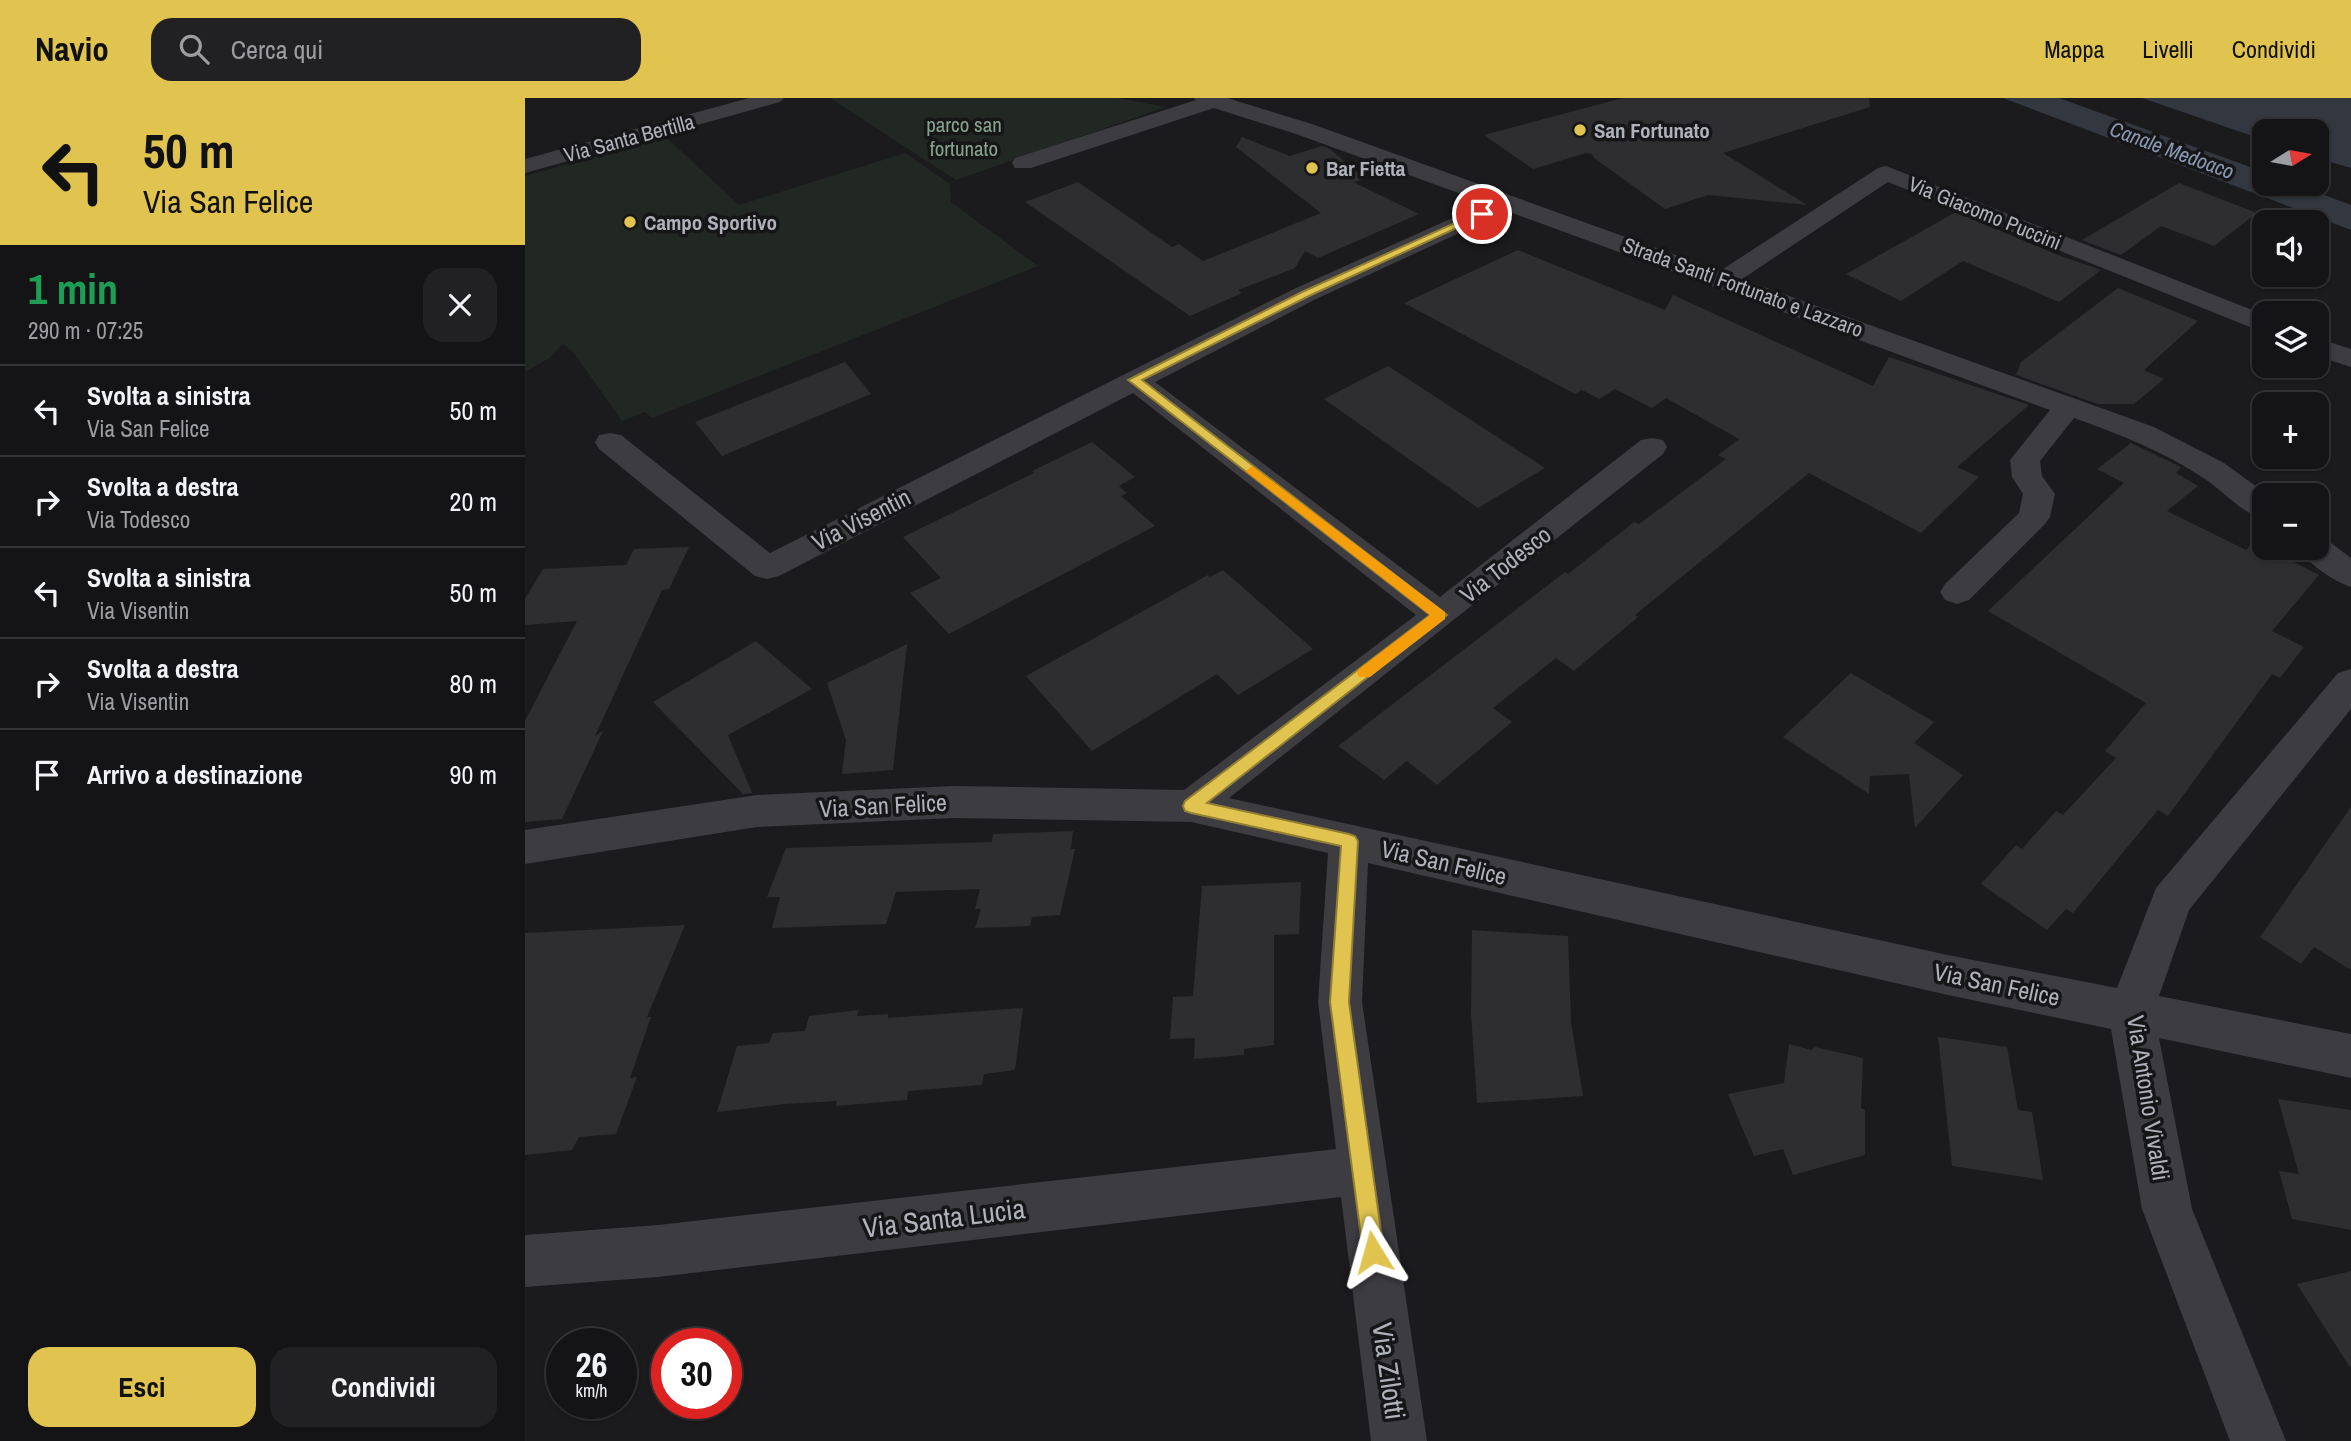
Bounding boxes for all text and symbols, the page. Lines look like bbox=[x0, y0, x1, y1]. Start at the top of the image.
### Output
search box bbox=[151, 18, 641, 81]
text: Navio bbox=[35, 27, 109, 71]
icon: search bbox=[175, 30, 213, 68]
text: Cerca qui bbox=[231, 32, 323, 67]
text: Mappa bbox=[2044, 33, 2104, 65]
text: Livelli bbox=[2142, 33, 2194, 65]
text: Condividi bbox=[2232, 33, 2316, 65]
street label: Via Santa Bertilla bbox=[561, 107, 698, 169]
park label: parco san fortunato bbox=[926, 110, 1002, 163]
water label: Canale Medoaco bbox=[2106, 114, 2238, 186]
place label: San Fortunato bbox=[1594, 116, 1710, 145]
text: 50 m bbox=[143, 117, 235, 183]
north arrow bbox=[2252, 119, 2329, 196]
map controls bbox=[2252, 119, 2329, 560]
marker: San Fortunato bbox=[1572, 122, 1588, 138]
icon: left bbox=[28, 126, 119, 217]
place label: Bar Fietta bbox=[1326, 154, 1406, 183]
marker: Bar Fietta bbox=[1304, 160, 1320, 176]
street label: Via Giacomo Puccini bbox=[1904, 169, 2066, 257]
text: Via San Felice bbox=[143, 180, 313, 223]
pin bbox=[1452, 184, 1512, 244]
icon: arrive bbox=[1463, 195, 1501, 233]
place label: Campo Sportivo bbox=[644, 208, 777, 237]
button: sound bbox=[2252, 210, 2329, 287]
marker: Campo Sportivo bbox=[622, 214, 638, 230]
street label: Strada Santi Fortunato e Lazzaro bbox=[1619, 230, 1867, 344]
text: 1 min bbox=[28, 261, 118, 317]
button: close bbox=[423, 268, 497, 342]
button: layers bbox=[2252, 301, 2329, 378]
text: 290 m · 07:25 bbox=[28, 315, 143, 346]
text: Svolta a sinistra bbox=[87, 378, 251, 413]
icon: left bbox=[28, 392, 66, 430]
button: + bbox=[2252, 392, 2329, 469]
text: 50 m bbox=[450, 393, 497, 428]
text: Via San Felice bbox=[87, 413, 209, 444]
text: Svolta a destra bbox=[87, 469, 239, 504]
street label: Via Visentin bbox=[806, 481, 916, 557]
icon: right bbox=[28, 483, 66, 521]
button: − bbox=[2252, 483, 2329, 560]
text: 20 m bbox=[450, 484, 497, 519]
text: Via Todesco bbox=[87, 504, 190, 535]
street label: Via Todesco bbox=[1453, 518, 1557, 610]
text: Svolta a sinistra bbox=[87, 560, 251, 595]
icon: left bbox=[28, 574, 66, 612]
text: 50 m bbox=[450, 575, 497, 610]
text: Via Visentin bbox=[87, 595, 189, 626]
text: Svolta a destra bbox=[87, 651, 239, 686]
icon: right bbox=[28, 665, 66, 703]
text: 80 m bbox=[450, 666, 497, 701]
text: Via Visentin bbox=[87, 686, 189, 717]
icon: arrive bbox=[28, 756, 66, 794]
text: Arrivo a destinazione bbox=[87, 757, 303, 792]
text: 90 m bbox=[450, 757, 497, 792]
street label: Via San Felice bbox=[818, 786, 948, 824]
street label: Via San Felice bbox=[1378, 832, 1510, 892]
street label: Via San Felice bbox=[1931, 955, 2063, 1013]
street label: Via Antonio Vivaldi bbox=[2120, 1013, 2178, 1183]
street label: Via Santa Lucia bbox=[861, 1189, 1027, 1247]
position arrow bbox=[1336, 1215, 1410, 1289]
street label: Via Zilotti bbox=[1363, 1320, 1415, 1422]
speed limit sign: 30 bbox=[651, 1328, 742, 1419]
text: 26 bbox=[576, 1341, 607, 1388]
button: Esci bbox=[28, 1347, 256, 1427]
button: Condividi bbox=[270, 1347, 497, 1427]
text: km/h bbox=[576, 1378, 608, 1403]

